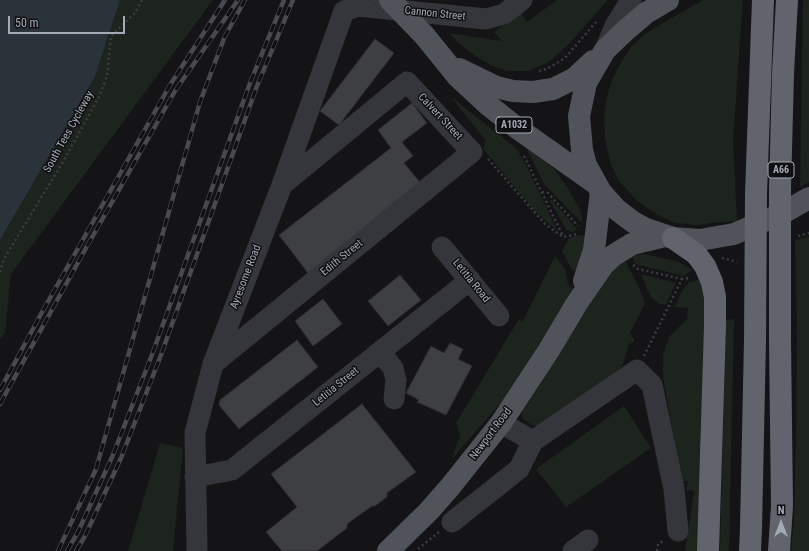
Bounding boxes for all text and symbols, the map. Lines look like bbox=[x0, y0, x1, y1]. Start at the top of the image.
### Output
street label: Cannon Street bbox=[404, 4, 466, 24]
scale bar bbox=[10, 8, 127, 34]
text: 50 m bbox=[15, 16, 39, 30]
street label: South Tees Cycleway bbox=[41, 89, 97, 175]
street label: Calvert Street bbox=[415, 91, 465, 143]
road number: A1032 bbox=[496, 117, 532, 133]
road number: A66 bbox=[768, 162, 794, 178]
street label: Edith Street bbox=[318, 237, 366, 279]
street label: Ayresome Road bbox=[228, 243, 264, 311]
street label: Letitia Road bbox=[450, 257, 492, 305]
street label: Letitia Street bbox=[310, 364, 362, 410]
street label: Newport Road bbox=[467, 405, 515, 463]
north arrow bbox=[761, 503, 801, 543]
text: N bbox=[778, 504, 784, 517]

